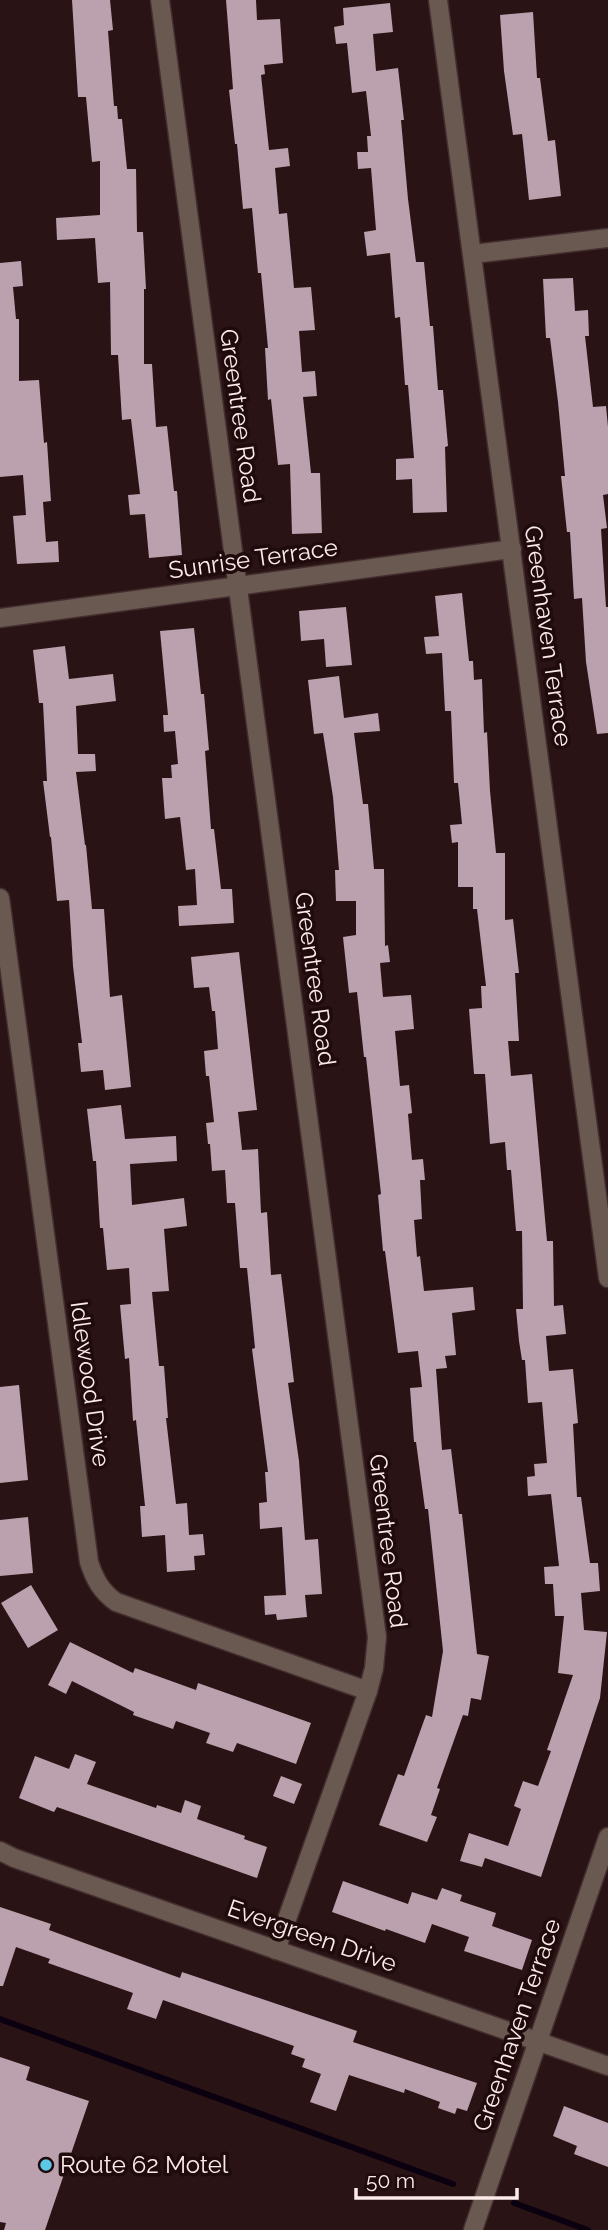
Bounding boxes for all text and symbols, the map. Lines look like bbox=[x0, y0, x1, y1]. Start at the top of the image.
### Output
street label: Greentree Road bbox=[214, 327, 267, 505]
street label: Greenhaven Terrace bbox=[519, 523, 578, 748]
street label: Sunrise Terrace bbox=[166, 532, 339, 585]
street label: Greentree Road bbox=[289, 890, 342, 1068]
street label: Idlewood Drive bbox=[65, 1299, 116, 1469]
street label: Greentree Road bbox=[363, 1452, 414, 1630]
street label: Evergreen Drive bbox=[224, 1893, 401, 1978]
street label: Greenhaven Terrace bbox=[467, 1915, 567, 2135]
place label: Route 62 Motel bbox=[60, 2150, 229, 2179]
scale bar bbox=[356, 2156, 517, 2200]
marker: Route 62 Motel bbox=[38, 2157, 54, 2173]
text: 50 m bbox=[366, 2168, 415, 2193]

